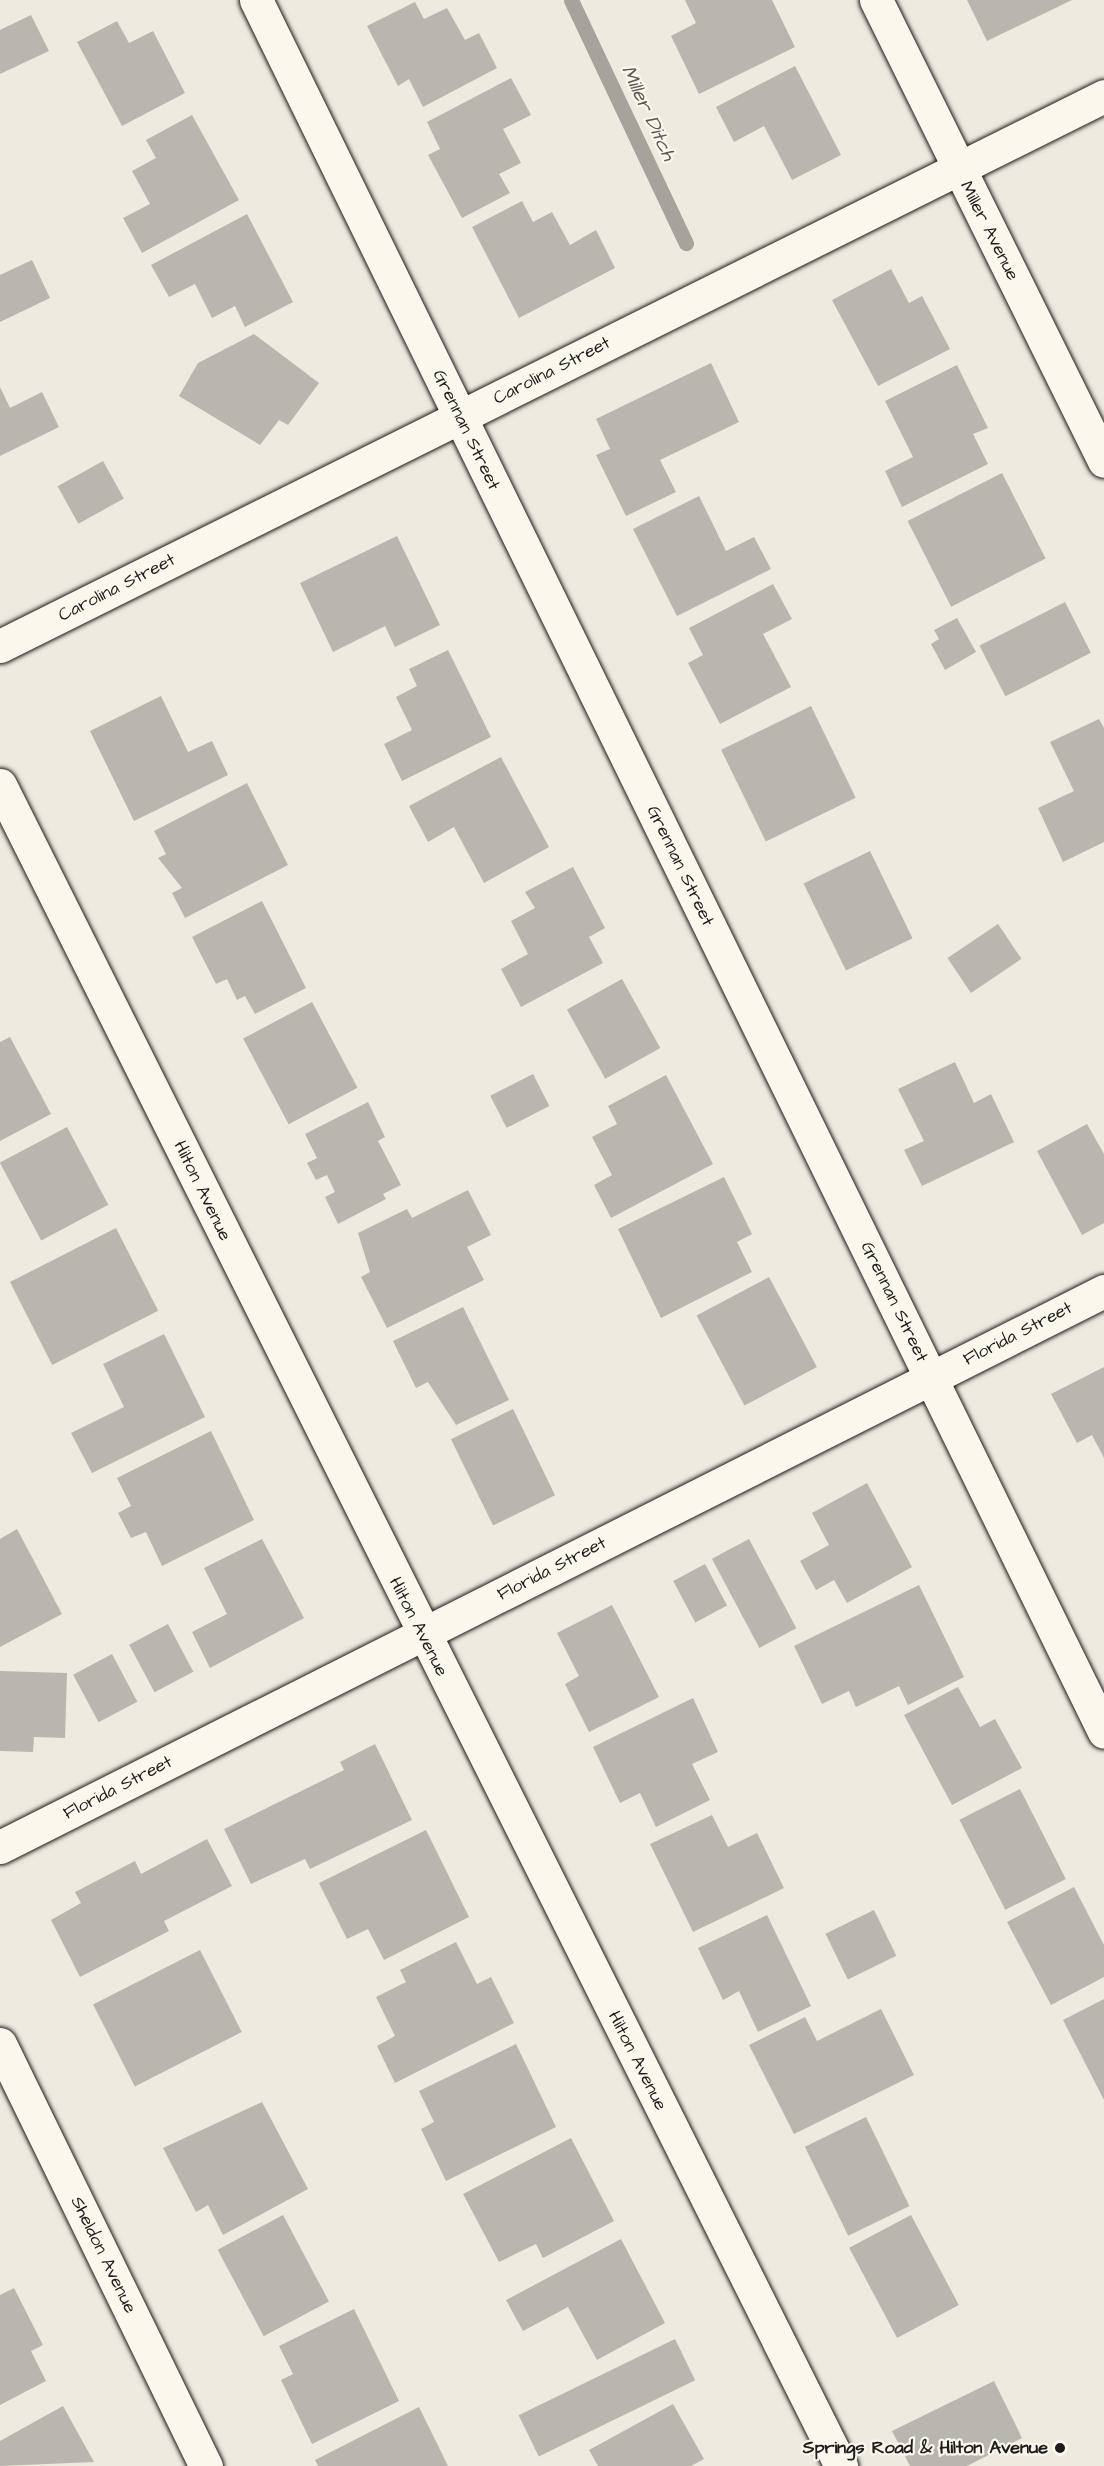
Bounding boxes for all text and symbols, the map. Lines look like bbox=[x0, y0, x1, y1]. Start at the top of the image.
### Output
water label: Miller Ditch bbox=[615, 62, 681, 164]
street label: Miller Avenue bbox=[955, 178, 1023, 284]
street label: Carolina Street bbox=[490, 332, 614, 410]
street label: Grennan Street bbox=[428, 366, 504, 494]
street label: Carolina Street bbox=[55, 549, 179, 627]
street label: Grennan Street bbox=[642, 802, 718, 930]
street label: Hilton Avenue bbox=[169, 1137, 235, 1245]
street label: Grennan Street bbox=[856, 1238, 932, 1366]
street label: Florida Street bbox=[960, 1297, 1076, 1371]
street label: Florida Street bbox=[494, 1532, 610, 1606]
street label: Hilton Avenue bbox=[384, 1574, 452, 1680]
street label: Florida Street bbox=[60, 1751, 176, 1825]
street label: Hilton Avenue bbox=[603, 2008, 671, 2114]
street label: Sheldon Avenue bbox=[65, 2193, 141, 2317]
place label: Springs Road & Hilton Avenue bbox=[803, 2437, 1048, 2459]
marker: Springs Road & Hilton Avenue bbox=[1053, 2441, 1067, 2455]

